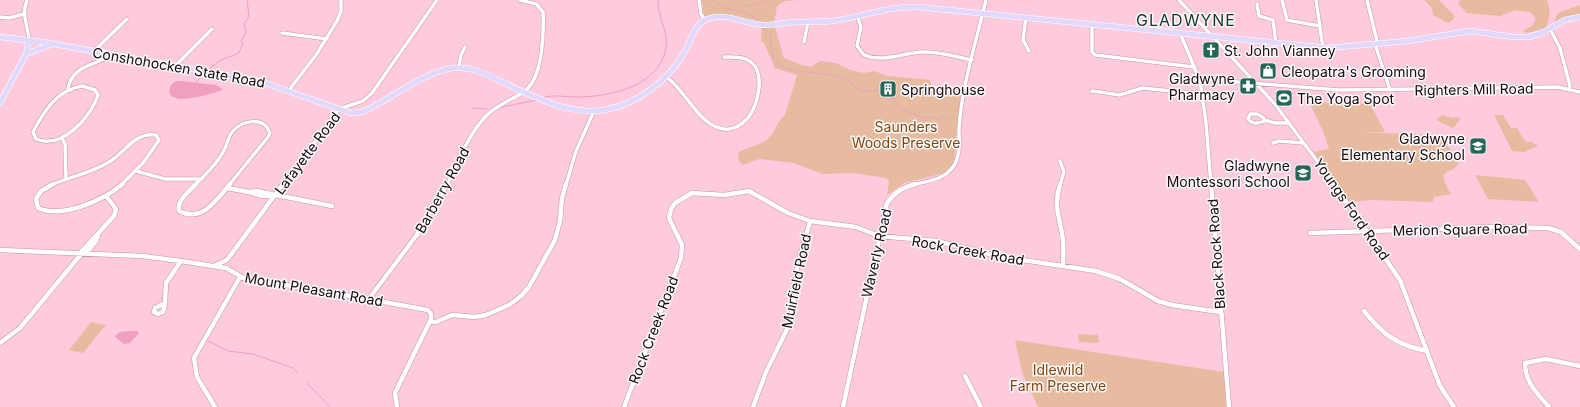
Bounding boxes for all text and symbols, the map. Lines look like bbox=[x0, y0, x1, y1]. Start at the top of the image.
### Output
district label: GLADWYNE bbox=[1136, 10, 1236, 30]
church icon: St. John Vianney bbox=[1201, 40, 1221, 60]
place label: St. John Vianney bbox=[1224, 42, 1336, 59]
street label: Conshohocken State Road bbox=[91, 43, 267, 91]
shop icon: Cleopatra's Grooming bbox=[1258, 61, 1278, 81]
place label: Cleopatra's Grooming bbox=[1281, 63, 1426, 80]
place label: Gladwyne Pharmacy bbox=[1169, 70, 1235, 103]
pharmacy icon: Gladwyne Pharmacy bbox=[1238, 76, 1258, 96]
building icon: Springhouse bbox=[878, 79, 898, 99]
street label: Righters Mill Road bbox=[1414, 79, 1534, 99]
place label: Springhouse bbox=[901, 81, 985, 98]
sports icon: The Yoga Spot bbox=[1274, 88, 1294, 108]
place label: The Yoga Spot bbox=[1297, 90, 1395, 107]
street label: Lafayette Road bbox=[271, 108, 343, 198]
park label: Saunders Woods Preserve bbox=[852, 118, 960, 151]
place label: Gladwyne Elementary School bbox=[1341, 130, 1465, 163]
school or university icon: Gladwyne Elementary School bbox=[1468, 136, 1488, 156]
street label: Barberry Road bbox=[411, 144, 473, 236]
street label: Youngs Ford Road bbox=[1310, 155, 1394, 263]
place label: Gladwyne Montessori School bbox=[1167, 157, 1290, 190]
school or university icon: Gladwyne Montessori School bbox=[1293, 163, 1313, 183]
street label: Black Rock Road bbox=[1204, 198, 1228, 310]
street label: Waverly Road bbox=[857, 207, 895, 299]
street label: Merion Square Road bbox=[1392, 219, 1528, 239]
street label: Muirfield Road bbox=[778, 232, 814, 330]
street label: Rock Creek Road bbox=[910, 232, 1026, 268]
street label: Mount Pleasant Road bbox=[243, 268, 385, 310]
street label: Rock Creek Road bbox=[625, 274, 681, 386]
park label: Idlewild Farm Preserve bbox=[1010, 361, 1106, 394]

